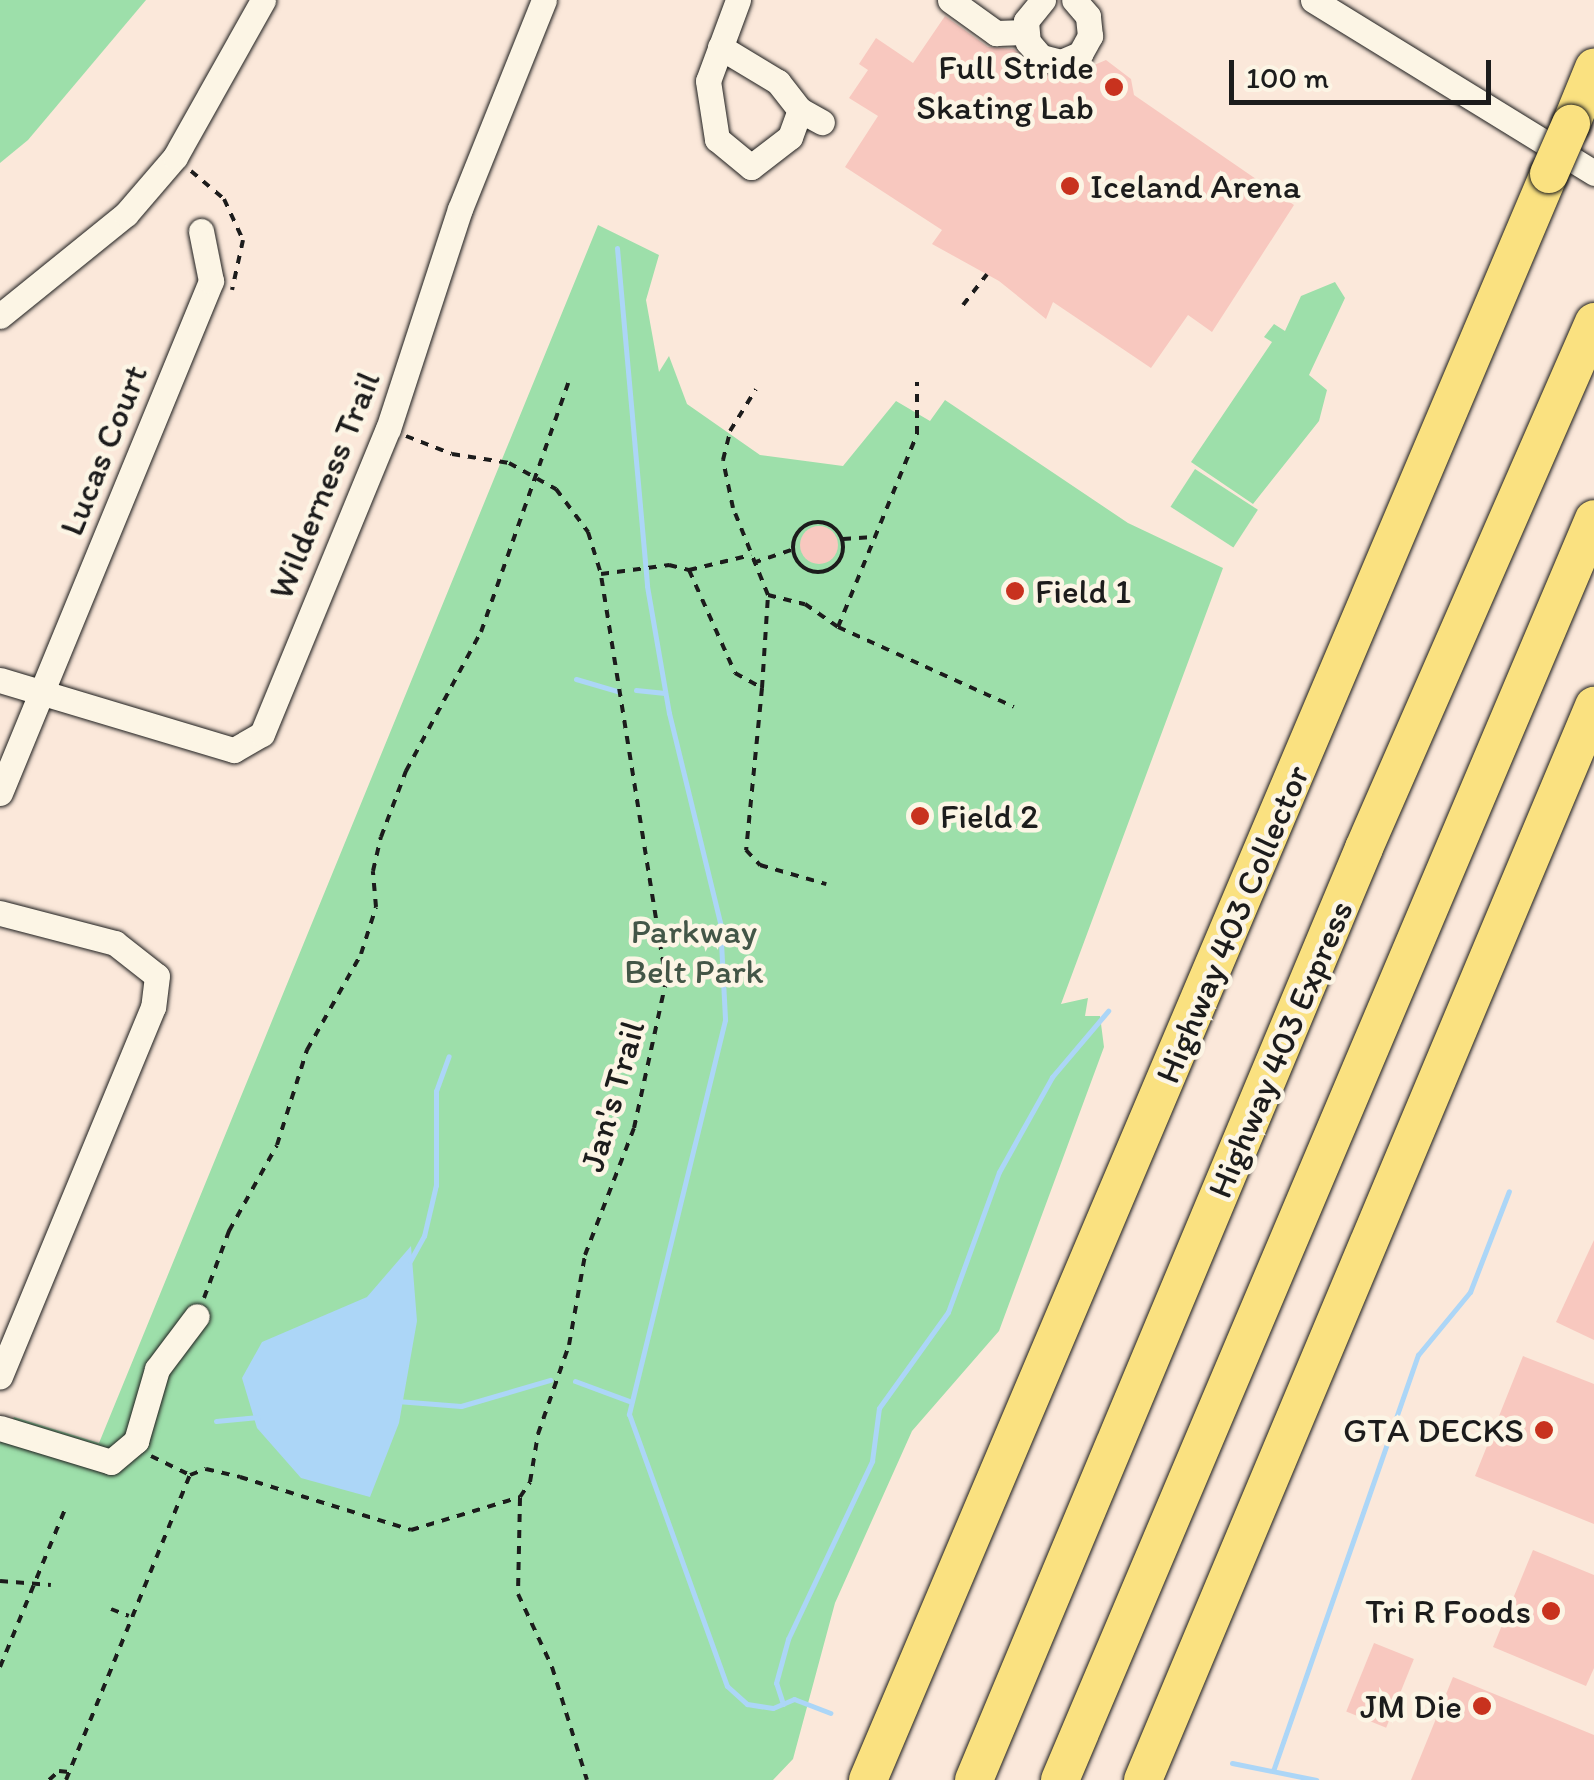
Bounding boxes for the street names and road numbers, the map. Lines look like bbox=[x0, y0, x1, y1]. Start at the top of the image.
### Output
street label: Lucas Court bbox=[50, 359, 156, 541]
street label: Wilderness Trail bbox=[259, 365, 389, 605]
street label: Highway 403 Collector bbox=[1146, 759, 1318, 1089]
street label: Highway 403 Express bbox=[1198, 894, 1362, 1204]
street label: Jan's Trail bbox=[571, 1017, 653, 1175]

